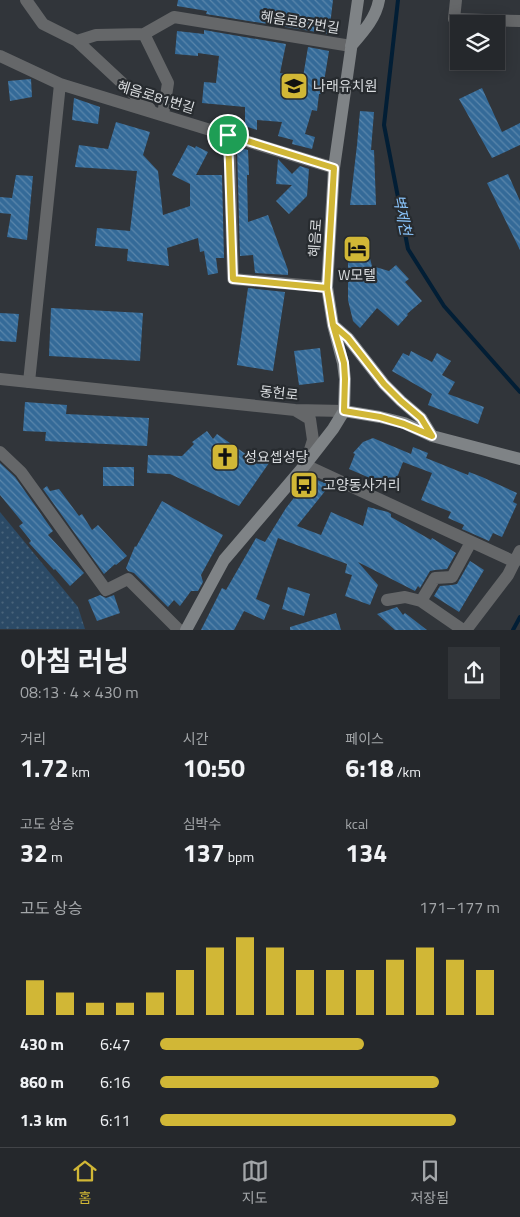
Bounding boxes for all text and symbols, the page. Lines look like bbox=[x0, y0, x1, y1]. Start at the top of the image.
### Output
street label: 혜음로87번길 bbox=[259, 5, 341, 38]
map controls bbox=[450, 15, 505, 70]
button: layers bbox=[450, 15, 505, 70]
school or university icon: 나래유치원 bbox=[279, 71, 309, 101]
street label: 혜음로81번길 bbox=[115, 75, 198, 118]
place label: 나래유치원 bbox=[313, 75, 377, 96]
pin bbox=[207, 114, 249, 156]
icon: arrive bbox=[214, 121, 242, 149]
water label: 벽제천 bbox=[387, 192, 418, 240]
street label: 혜음로 bbox=[303, 218, 326, 258]
hotel icon: W모텔 bbox=[342, 234, 372, 264]
place label: W모텔 bbox=[338, 264, 376, 285]
street label: 동헌로 bbox=[259, 380, 299, 405]
church icon: 성요셉성당 bbox=[210, 442, 240, 472]
place label: 성요셉성당 bbox=[244, 446, 309, 467]
bus stop icon: 고양동사거리 bbox=[289, 470, 319, 500]
place label: 고양동사거리 bbox=[323, 474, 400, 495]
text: 아침 러닝 bbox=[20, 639, 129, 682]
button: share bbox=[448, 647, 500, 699]
text: 08:13 · 4 × 430 m bbox=[20, 680, 139, 704]
text: 거리 bbox=[20, 728, 46, 749]
text: 시간 bbox=[183, 728, 208, 749]
text: 페이스 bbox=[345, 728, 384, 749]
text: 1.72 bbox=[20, 749, 68, 787]
text: 10:50 bbox=[183, 749, 245, 787]
text: 6:18 bbox=[345, 749, 394, 787]
text: km bbox=[68, 761, 90, 782]
text: /km bbox=[394, 761, 421, 782]
text: 고도 상승 bbox=[20, 813, 75, 834]
text: 심박수 bbox=[183, 813, 221, 834]
text: kcal bbox=[345, 813, 368, 834]
text: 32 bbox=[20, 834, 48, 872]
text: 137 bbox=[183, 834, 225, 872]
text: 134 bbox=[345, 834, 387, 872]
text: m bbox=[48, 846, 63, 867]
text: bpm bbox=[225, 846, 254, 867]
text: 171–177 m bbox=[419, 895, 500, 919]
text: 고도 상승 bbox=[20, 896, 82, 920]
text: 430 m bbox=[20, 1032, 64, 1056]
text: 6:47 bbox=[100, 1032, 130, 1056]
text: 860 m bbox=[20, 1070, 64, 1094]
text: 6:16 bbox=[100, 1070, 130, 1094]
text: 1.3 km bbox=[20, 1108, 67, 1132]
text: 6:11 bbox=[100, 1108, 130, 1132]
tab: 홈 bbox=[71, 1157, 99, 1208]
tab: 지도 bbox=[241, 1157, 269, 1208]
tab: 저장됨 bbox=[410, 1157, 449, 1208]

